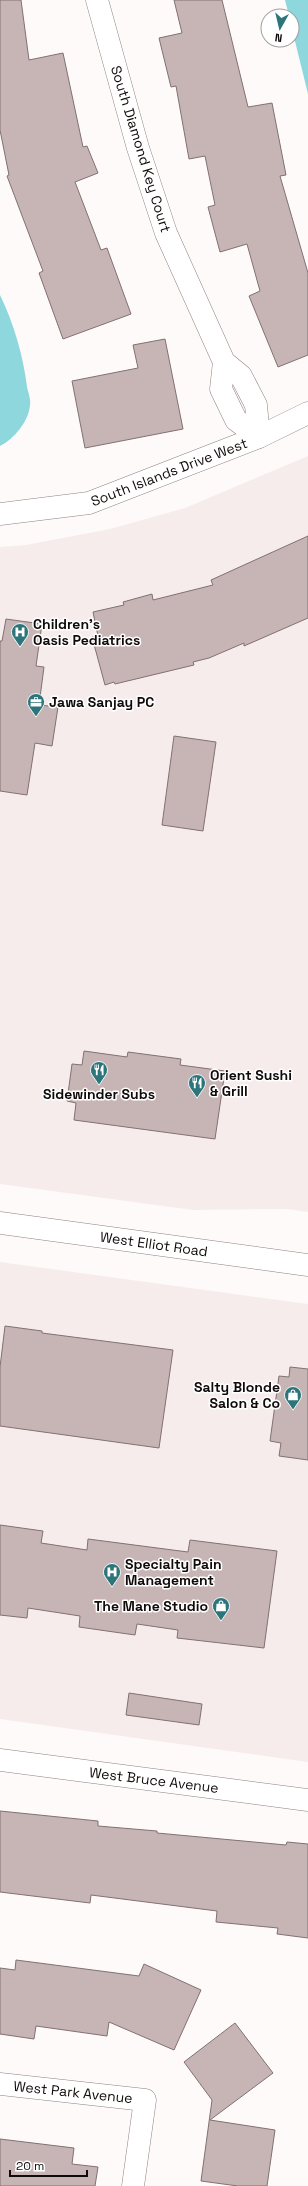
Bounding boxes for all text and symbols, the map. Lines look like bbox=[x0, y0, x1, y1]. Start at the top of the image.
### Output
north arrow bbox=[260, 8, 300, 48]
text: N bbox=[274, 30, 283, 45]
street label: South Diamond Key Court bbox=[107, 63, 175, 235]
street label: South Islands Drive West bbox=[88, 434, 250, 510]
place label: Children's Oasis Pediatrics bbox=[33, 615, 140, 649]
hospital icon: Children's Oasis Pediatrics bbox=[10, 622, 30, 647]
office icon: Jawa Sanjay PC bbox=[26, 692, 46, 717]
place label: Jawa Sanjay PC bbox=[49, 693, 154, 711]
restaurant icon: Sidewinder Subs bbox=[89, 1060, 109, 1085]
place label: Orient Sushi & Grill bbox=[210, 1066, 292, 1100]
restaurant icon: Orient Sushi & Grill bbox=[187, 1073, 207, 1098]
place label: Sidewinder Subs bbox=[43, 1085, 155, 1103]
street label: West Elliot Road bbox=[99, 1228, 209, 1260]
place label: Salty Blonde Salon & Co bbox=[194, 1378, 280, 1412]
shop icon: Salty Blonde Salon & Co bbox=[283, 1385, 303, 1410]
place label: Specialty Pain Management bbox=[125, 1555, 222, 1589]
hospital icon: Specialty Pain Management bbox=[102, 1562, 122, 1587]
shop icon: The Mane Studio bbox=[211, 1596, 231, 1621]
place label: The Mane Studio bbox=[94, 1597, 208, 1615]
street label: West Bruce Avenue bbox=[88, 1763, 220, 1797]
street label: West Park Avenue bbox=[13, 2077, 133, 2107]
scale bar bbox=[10, 2152, 87, 2178]
text: 20 m bbox=[16, 2158, 44, 2174]

